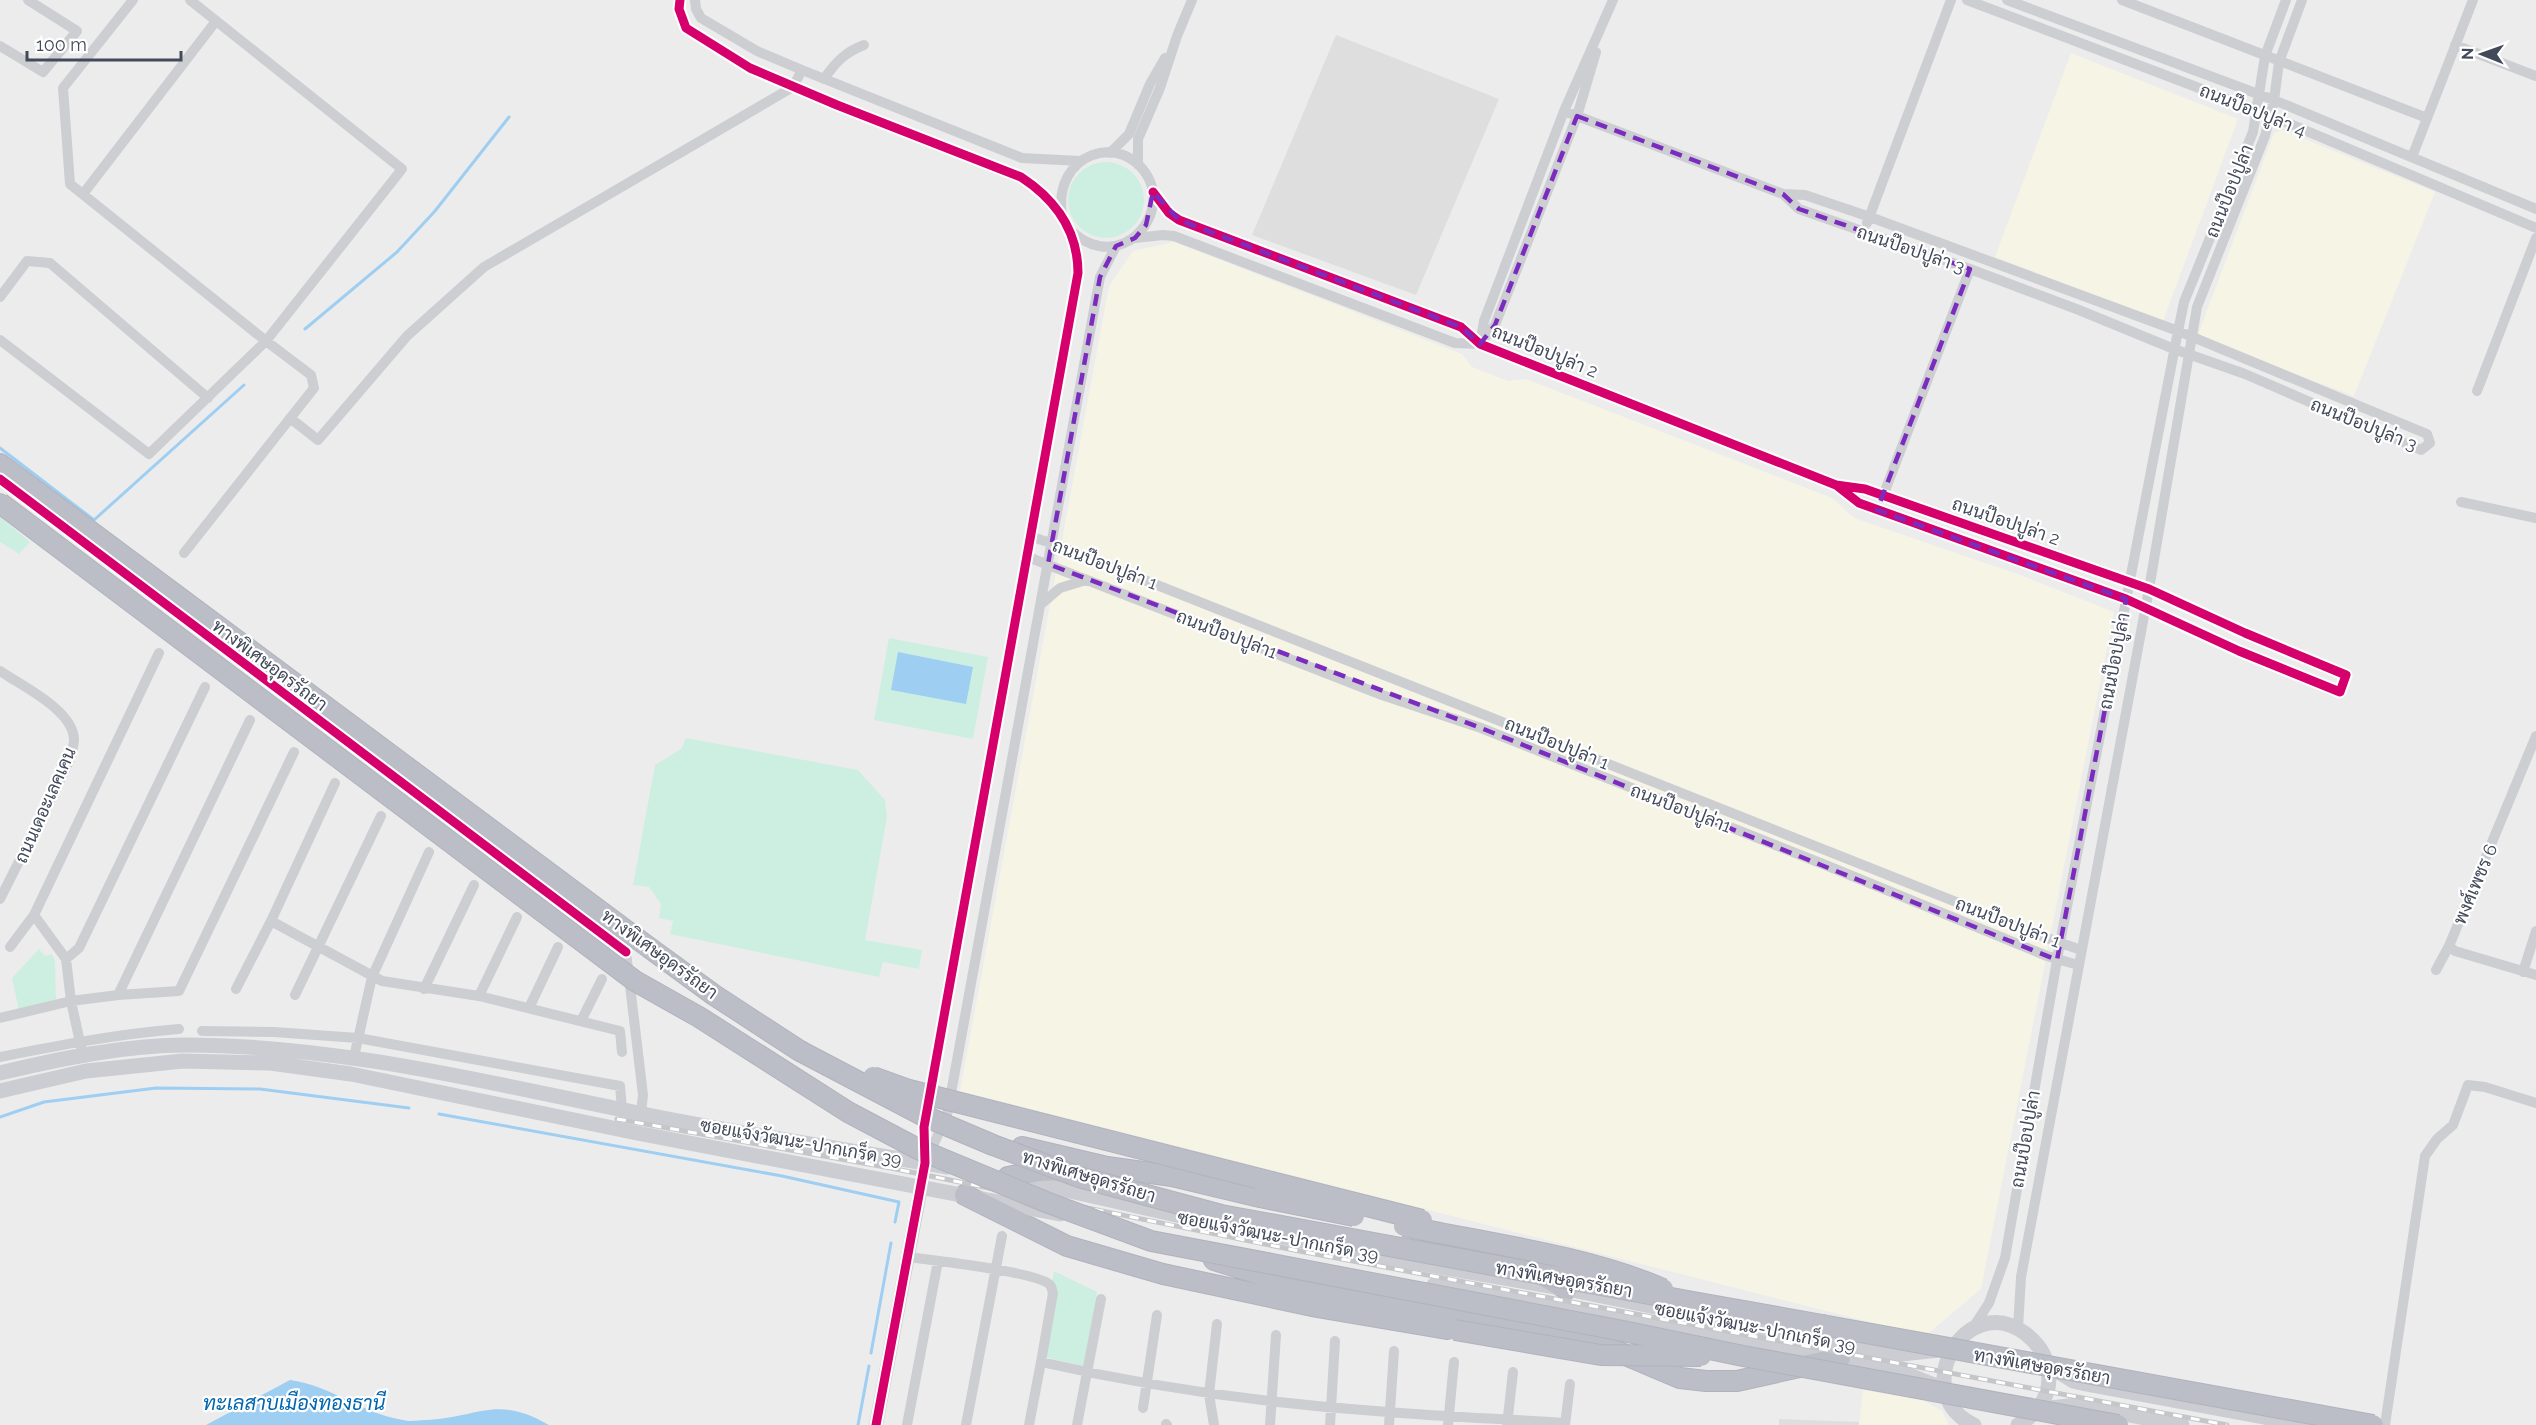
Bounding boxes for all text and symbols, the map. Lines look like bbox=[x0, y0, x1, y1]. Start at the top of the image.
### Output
scale bar bbox=[27, 24, 182, 62]
north arrow bbox=[2452, 24, 2512, 84]
text: 100 m bbox=[36, 34, 87, 55]
text: N bbox=[2458, 47, 2477, 60]
street label: ถนนป๊อปปูล่า 4 bbox=[2196, 78, 2310, 144]
street label: ถนนป๊อปปูล่า bbox=[2200, 141, 2260, 242]
street label: ถนนป๊อปปูล่า 3 bbox=[1853, 220, 1968, 280]
street label: ถนนป๊อปปูล่า 2 bbox=[1488, 319, 1601, 385]
street label: ถนนป๊อปปูล่า 3 bbox=[2307, 392, 2421, 458]
street label: ถนนป๊อปปูล่า 2 bbox=[1948, 492, 2063, 552]
street label: ถนนป๊อปปูล่า 1 bbox=[1048, 533, 1161, 597]
street label: ถนนป๊อปปูล่า1 bbox=[1173, 604, 1281, 666]
street label: ถนนป๊อปปูล่า bbox=[2093, 610, 2137, 712]
street label: ทางพิเศษอุดรรัถยา bbox=[207, 615, 332, 717]
street label: ถนนป๊อปปูล่า 1 bbox=[1501, 712, 1613, 776]
street label: ถนนเดอะเลคเคน bbox=[10, 744, 80, 866]
street label: ถนนป๊อปปูล่า1 bbox=[1627, 778, 1735, 840]
street label: พงศ์เพชร 6 bbox=[2447, 840, 2501, 927]
street label: ถนนป๊อปปูล่า 1 bbox=[1951, 891, 2064, 955]
street label: ทางพิเศษอุดรรัถยา bbox=[597, 905, 722, 1005]
street label: ถนนป๊อปปูล่า bbox=[2005, 1089, 2047, 1190]
street label: ซอยแจ้งวัฒนะ-ปากเกร็ด 39 bbox=[699, 1111, 904, 1170]
street label: ทางพิเศษอุดรรัถยา bbox=[1019, 1146, 1158, 1208]
street label: ซอยแจ้งวัฒนะ-ปากเกร็ด 39 bbox=[1176, 1203, 1381, 1266]
street label: ทางพิเศษอุดรรัถยา bbox=[1494, 1257, 1634, 1303]
street label: ซอยแจ้งวัฒนะ-ปากเกร็ด 39 bbox=[1653, 1294, 1858, 1357]
street label: ทางพิเศษอุดรรัถยา bbox=[1972, 1344, 2112, 1390]
water label: ทะเลสาบเมืองทองธานี bbox=[203, 1390, 386, 1415]

